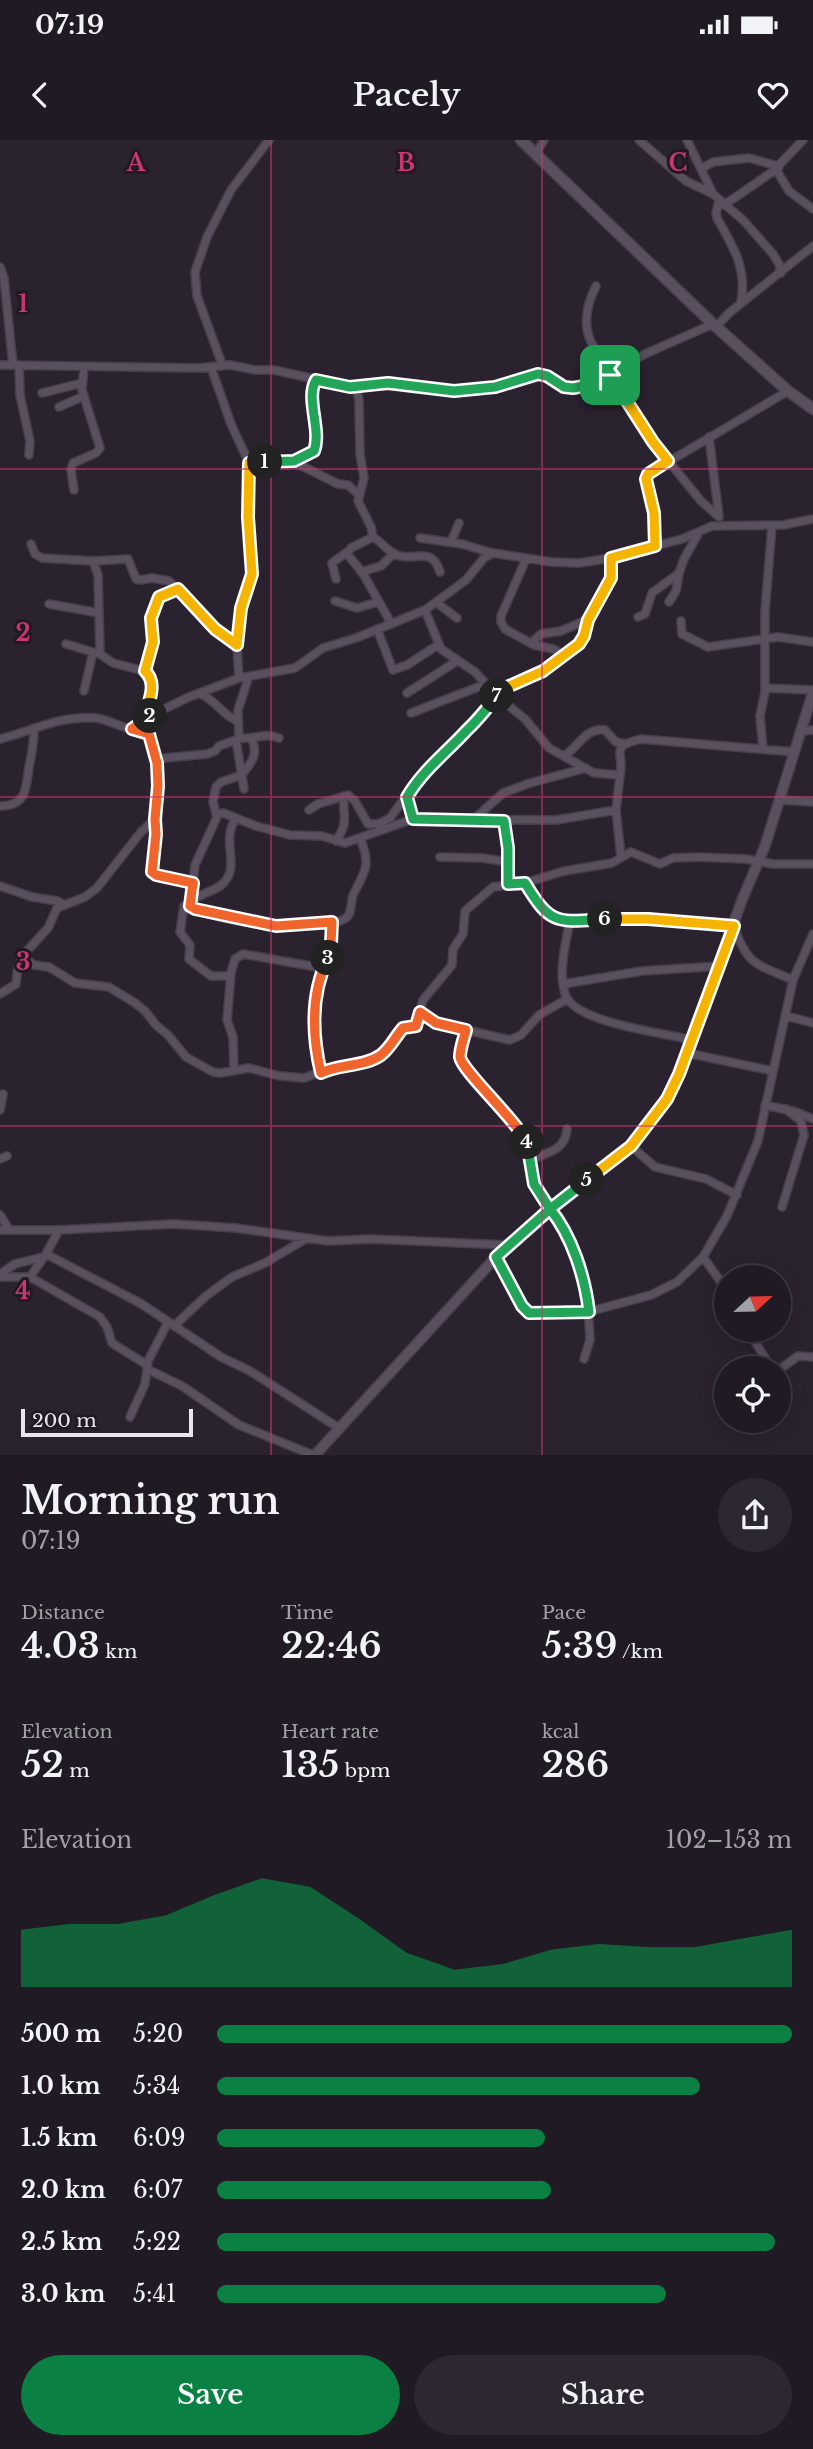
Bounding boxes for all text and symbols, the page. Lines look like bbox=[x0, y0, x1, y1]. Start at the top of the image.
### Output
text: 07:19 bbox=[35, 9, 104, 41]
text: Pacely bbox=[352, 75, 461, 115]
icon: back bbox=[21, 76, 59, 114]
icon: heart bbox=[754, 76, 792, 114]
text: A bbox=[126, 149, 147, 177]
text: B bbox=[397, 149, 415, 177]
text: C bbox=[669, 149, 687, 177]
text: 1 bbox=[18, 290, 28, 318]
pin bbox=[580, 345, 640, 405]
icon: arrive bbox=[591, 356, 629, 394]
pin: 1 bbox=[247, 444, 282, 480]
text: 1 bbox=[260, 450, 269, 473]
text: 2 bbox=[16, 619, 30, 647]
pin: 7 bbox=[480, 678, 514, 714]
text: 7 bbox=[492, 684, 501, 707]
pin: 2 bbox=[132, 698, 168, 734]
text: 2 bbox=[143, 704, 156, 727]
pin: 6 bbox=[588, 902, 622, 936]
text: 6 bbox=[598, 907, 611, 930]
pin: 3 bbox=[310, 940, 346, 976]
text: 3 bbox=[321, 946, 334, 969]
text: 3 bbox=[16, 948, 30, 976]
pin: 4 bbox=[510, 1124, 544, 1160]
text: 4 bbox=[520, 1130, 533, 1153]
pin: 5 bbox=[570, 1163, 604, 1198]
text: 5 bbox=[581, 1168, 592, 1191]
north arrow bbox=[714, 1265, 791, 1342]
map controls bbox=[714, 1265, 791, 1433]
text: 4 bbox=[15, 1277, 31, 1305]
button: locate bbox=[714, 1356, 791, 1433]
scale bar bbox=[21, 1406, 192, 1438]
text: 200 m bbox=[32, 1409, 97, 1432]
text: Morning run bbox=[21, 1477, 280, 1524]
button: share bbox=[718, 1478, 792, 1552]
text: 07:19 bbox=[21, 1527, 81, 1555]
text: Distance bbox=[21, 1601, 105, 1624]
text: Time bbox=[281, 1601, 334, 1624]
text: Pace bbox=[542, 1601, 586, 1624]
text: 4.03 bbox=[21, 1624, 100, 1667]
text: 22:46 bbox=[281, 1624, 382, 1667]
text: 5:39 bbox=[542, 1624, 617, 1667]
text: km bbox=[100, 1640, 137, 1663]
text: /km bbox=[617, 1640, 663, 1663]
text: Elevation bbox=[21, 1720, 113, 1743]
text: Heart rate bbox=[281, 1720, 379, 1743]
text: kcal bbox=[542, 1720, 580, 1743]
text: 52 bbox=[21, 1743, 64, 1786]
text: 135 bbox=[281, 1743, 339, 1786]
text: 286 bbox=[542, 1743, 609, 1786]
text: m bbox=[64, 1759, 90, 1782]
text: bpm bbox=[339, 1759, 390, 1782]
text: Elevation bbox=[21, 1826, 132, 1854]
text: 102–153 m bbox=[666, 1826, 792, 1854]
text: 500 m bbox=[21, 2020, 101, 2048]
text: 5:20 bbox=[133, 2020, 183, 2048]
text: 1.0 km bbox=[21, 2072, 101, 2100]
text: 5:34 bbox=[133, 2072, 180, 2100]
text: 1.5 km bbox=[21, 2124, 98, 2152]
text: 6:09 bbox=[133, 2124, 186, 2152]
text: 2.0 km bbox=[21, 2176, 106, 2204]
text: 6:07 bbox=[133, 2176, 182, 2204]
text: 2.5 km bbox=[21, 2228, 102, 2256]
text: 5:22 bbox=[133, 2228, 181, 2256]
text: 3.0 km bbox=[21, 2280, 105, 2308]
text: 5:41 bbox=[133, 2280, 176, 2308]
button: Save bbox=[21, 2355, 400, 2435]
button: Share bbox=[414, 2355, 792, 2435]

